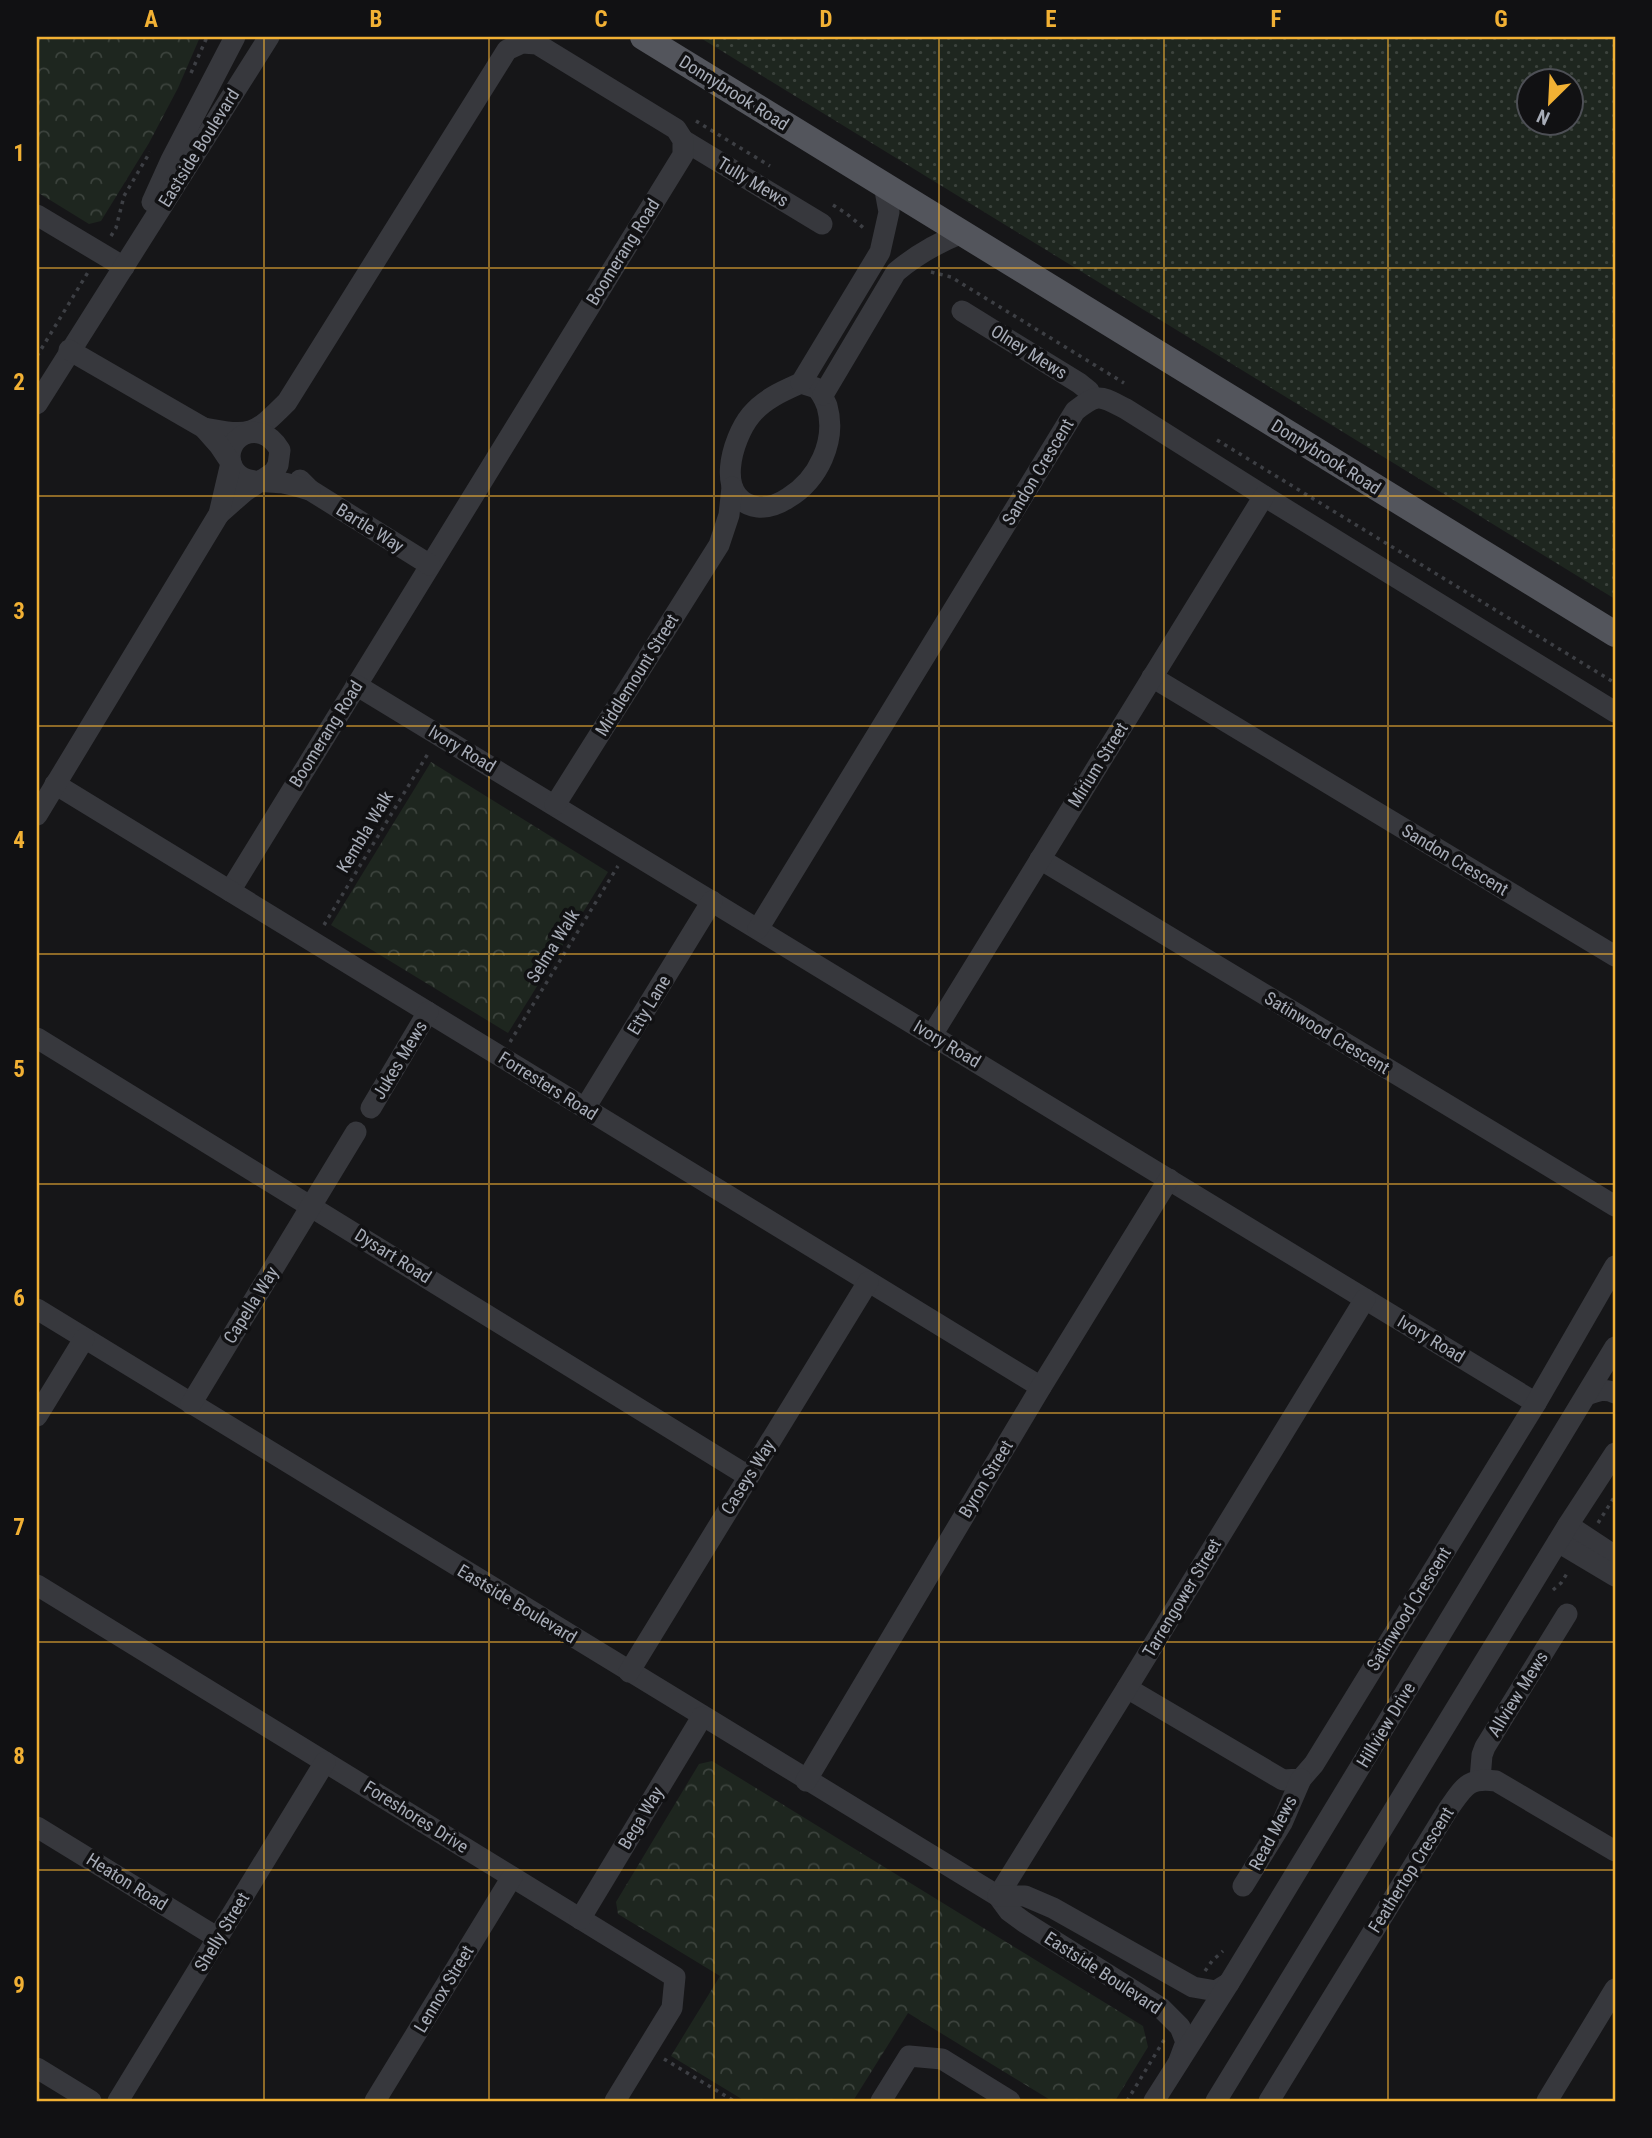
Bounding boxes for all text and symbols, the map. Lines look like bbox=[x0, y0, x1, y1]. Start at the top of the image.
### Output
text: A bbox=[144, 6, 158, 33]
text: B bbox=[370, 6, 382, 33]
text: C bbox=[594, 6, 608, 33]
text: D bbox=[820, 6, 833, 33]
text: E bbox=[1045, 6, 1057, 33]
text: F bbox=[1271, 6, 1282, 33]
text: G bbox=[1494, 6, 1508, 33]
street label: Donnybrook Road bbox=[676, 51, 793, 135]
north arrow bbox=[1516, 66, 1586, 136]
street label: Eastside Boulevard bbox=[154, 85, 243, 211]
text: N bbox=[1533, 104, 1553, 130]
text: 1 bbox=[13, 140, 25, 167]
street label: Tully Mews bbox=[714, 152, 793, 211]
street label: Boomerang Road bbox=[581, 195, 664, 309]
street label: Olney Mews bbox=[987, 320, 1071, 383]
text: 2 bbox=[13, 369, 25, 396]
street label: Sandon Crescent bbox=[998, 415, 1078, 529]
street label: Donnybrook Road bbox=[1268, 415, 1385, 499]
street label: Bartle Way bbox=[333, 499, 408, 557]
text: 3 bbox=[13, 598, 25, 625]
street label: Middlemount Street bbox=[591, 610, 683, 740]
street label: Boomerang Road bbox=[284, 677, 367, 791]
street label: Mirium Street bbox=[1063, 719, 1132, 811]
street label: Ivory Road bbox=[425, 720, 500, 777]
street label: Kembla Walk bbox=[332, 787, 397, 876]
street label: Sandon Crescent bbox=[1398, 820, 1512, 900]
text: 4 bbox=[13, 827, 25, 854]
street label: Selma Walk bbox=[522, 905, 583, 986]
street label: Etty Lane bbox=[623, 971, 674, 1038]
street label: Satinwood Crescent bbox=[1261, 987, 1393, 1078]
street label: Ivory Road bbox=[910, 1015, 985, 1072]
street label: Jukes Mews bbox=[368, 1017, 431, 1103]
street label: Forresters Road bbox=[495, 1047, 602, 1124]
text: 5 bbox=[13, 1056, 25, 1083]
street label: Dysart Road bbox=[351, 1224, 435, 1287]
street label: Capella Way bbox=[219, 1262, 283, 1347]
text: 6 bbox=[13, 1285, 25, 1312]
street label: Ivory Road bbox=[1394, 1310, 1469, 1367]
street label: Caseys Way bbox=[716, 1435, 779, 1518]
street label: Byron Street bbox=[954, 1436, 1017, 1521]
text: 7 bbox=[13, 1514, 25, 1541]
street label: Tarrengower Street bbox=[1138, 1535, 1225, 1661]
street label: Satinwood Crescent bbox=[1362, 1543, 1455, 1674]
street label: Eastside Boulevard bbox=[454, 1560, 581, 1647]
street label: Allview Mews bbox=[1483, 1647, 1552, 1740]
street label: Hillview Drive bbox=[1352, 1678, 1419, 1771]
text: 8 bbox=[13, 1743, 25, 1770]
street label: Foreshores Drive bbox=[360, 1776, 472, 1857]
street label: Bega Way bbox=[614, 1782, 668, 1853]
street label: Read Mews bbox=[1244, 1792, 1301, 1874]
street label: Feathertop Crescent bbox=[1363, 1803, 1458, 1936]
street label: Heaton Road bbox=[83, 1848, 172, 1915]
street label: Shelly Street bbox=[190, 1888, 253, 1975]
street label: Eastside Boulevard bbox=[1041, 1927, 1166, 2018]
street label: Lennox Street bbox=[409, 1942, 478, 2036]
text: 9 bbox=[13, 1972, 25, 1999]

